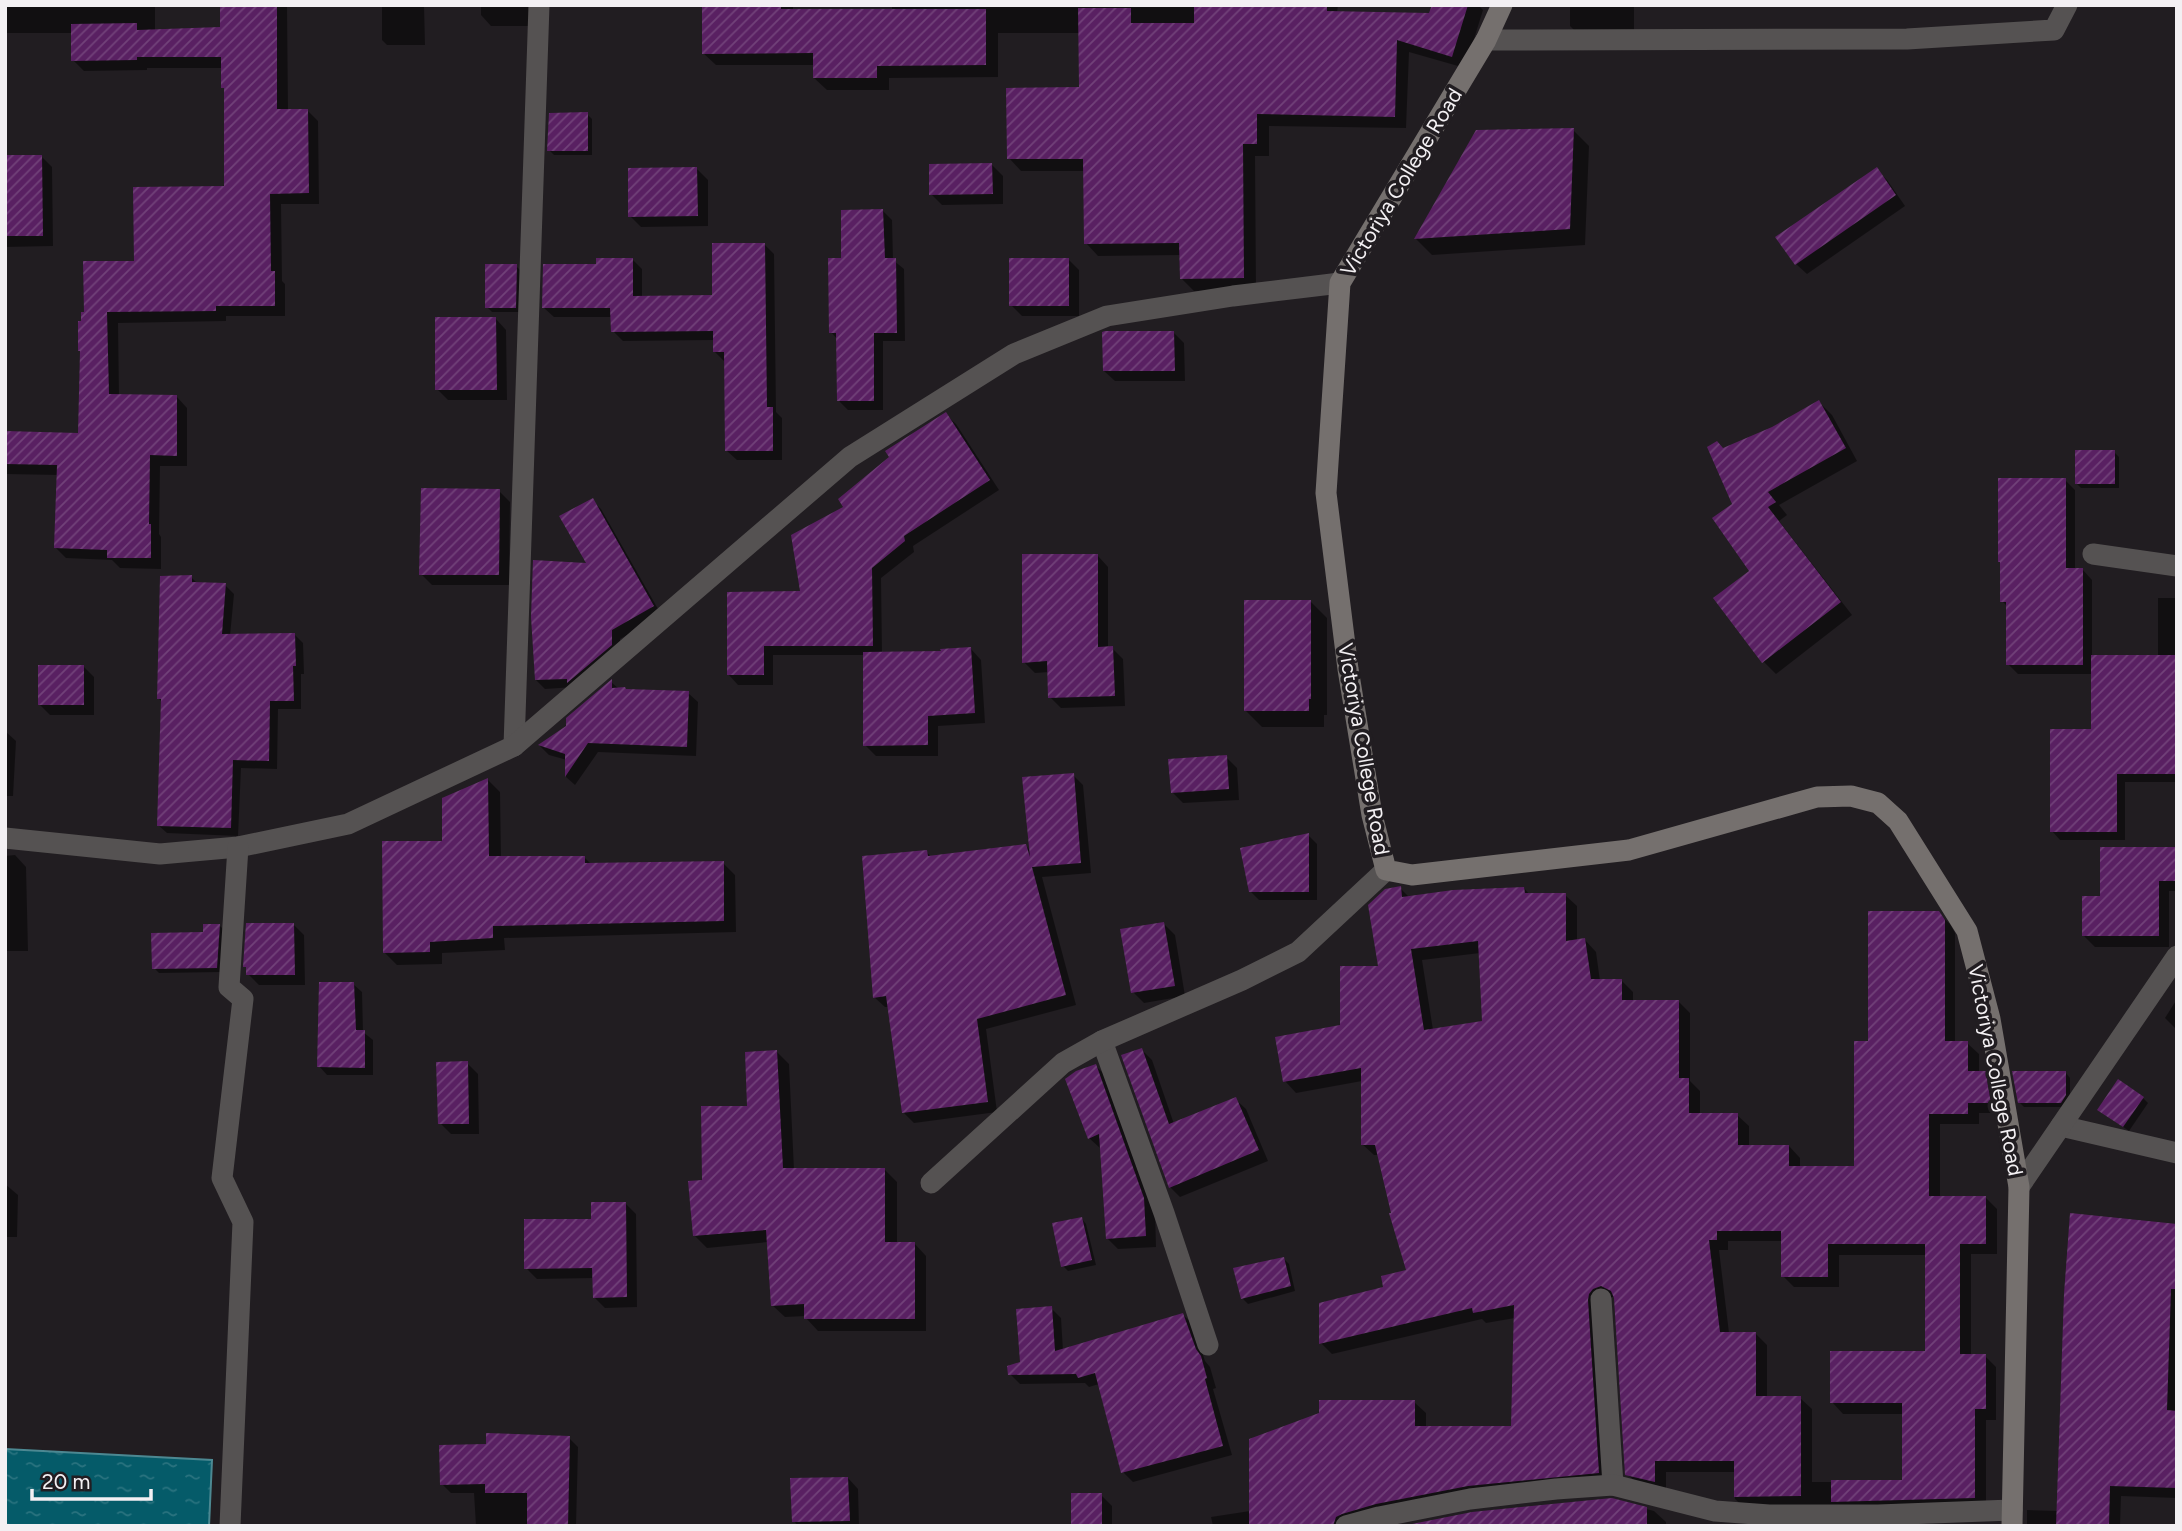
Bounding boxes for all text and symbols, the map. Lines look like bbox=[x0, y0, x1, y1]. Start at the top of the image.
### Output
street label: Victoriya College Road bbox=[1335, 83, 1467, 281]
street label: Victoriya College Road bbox=[1333, 641, 1395, 857]
street label: Victoriya College Road bbox=[1963, 962, 2029, 1178]
scale bar bbox=[32, 1458, 150, 1502]
text: 20 m bbox=[42, 1469, 90, 1494]

